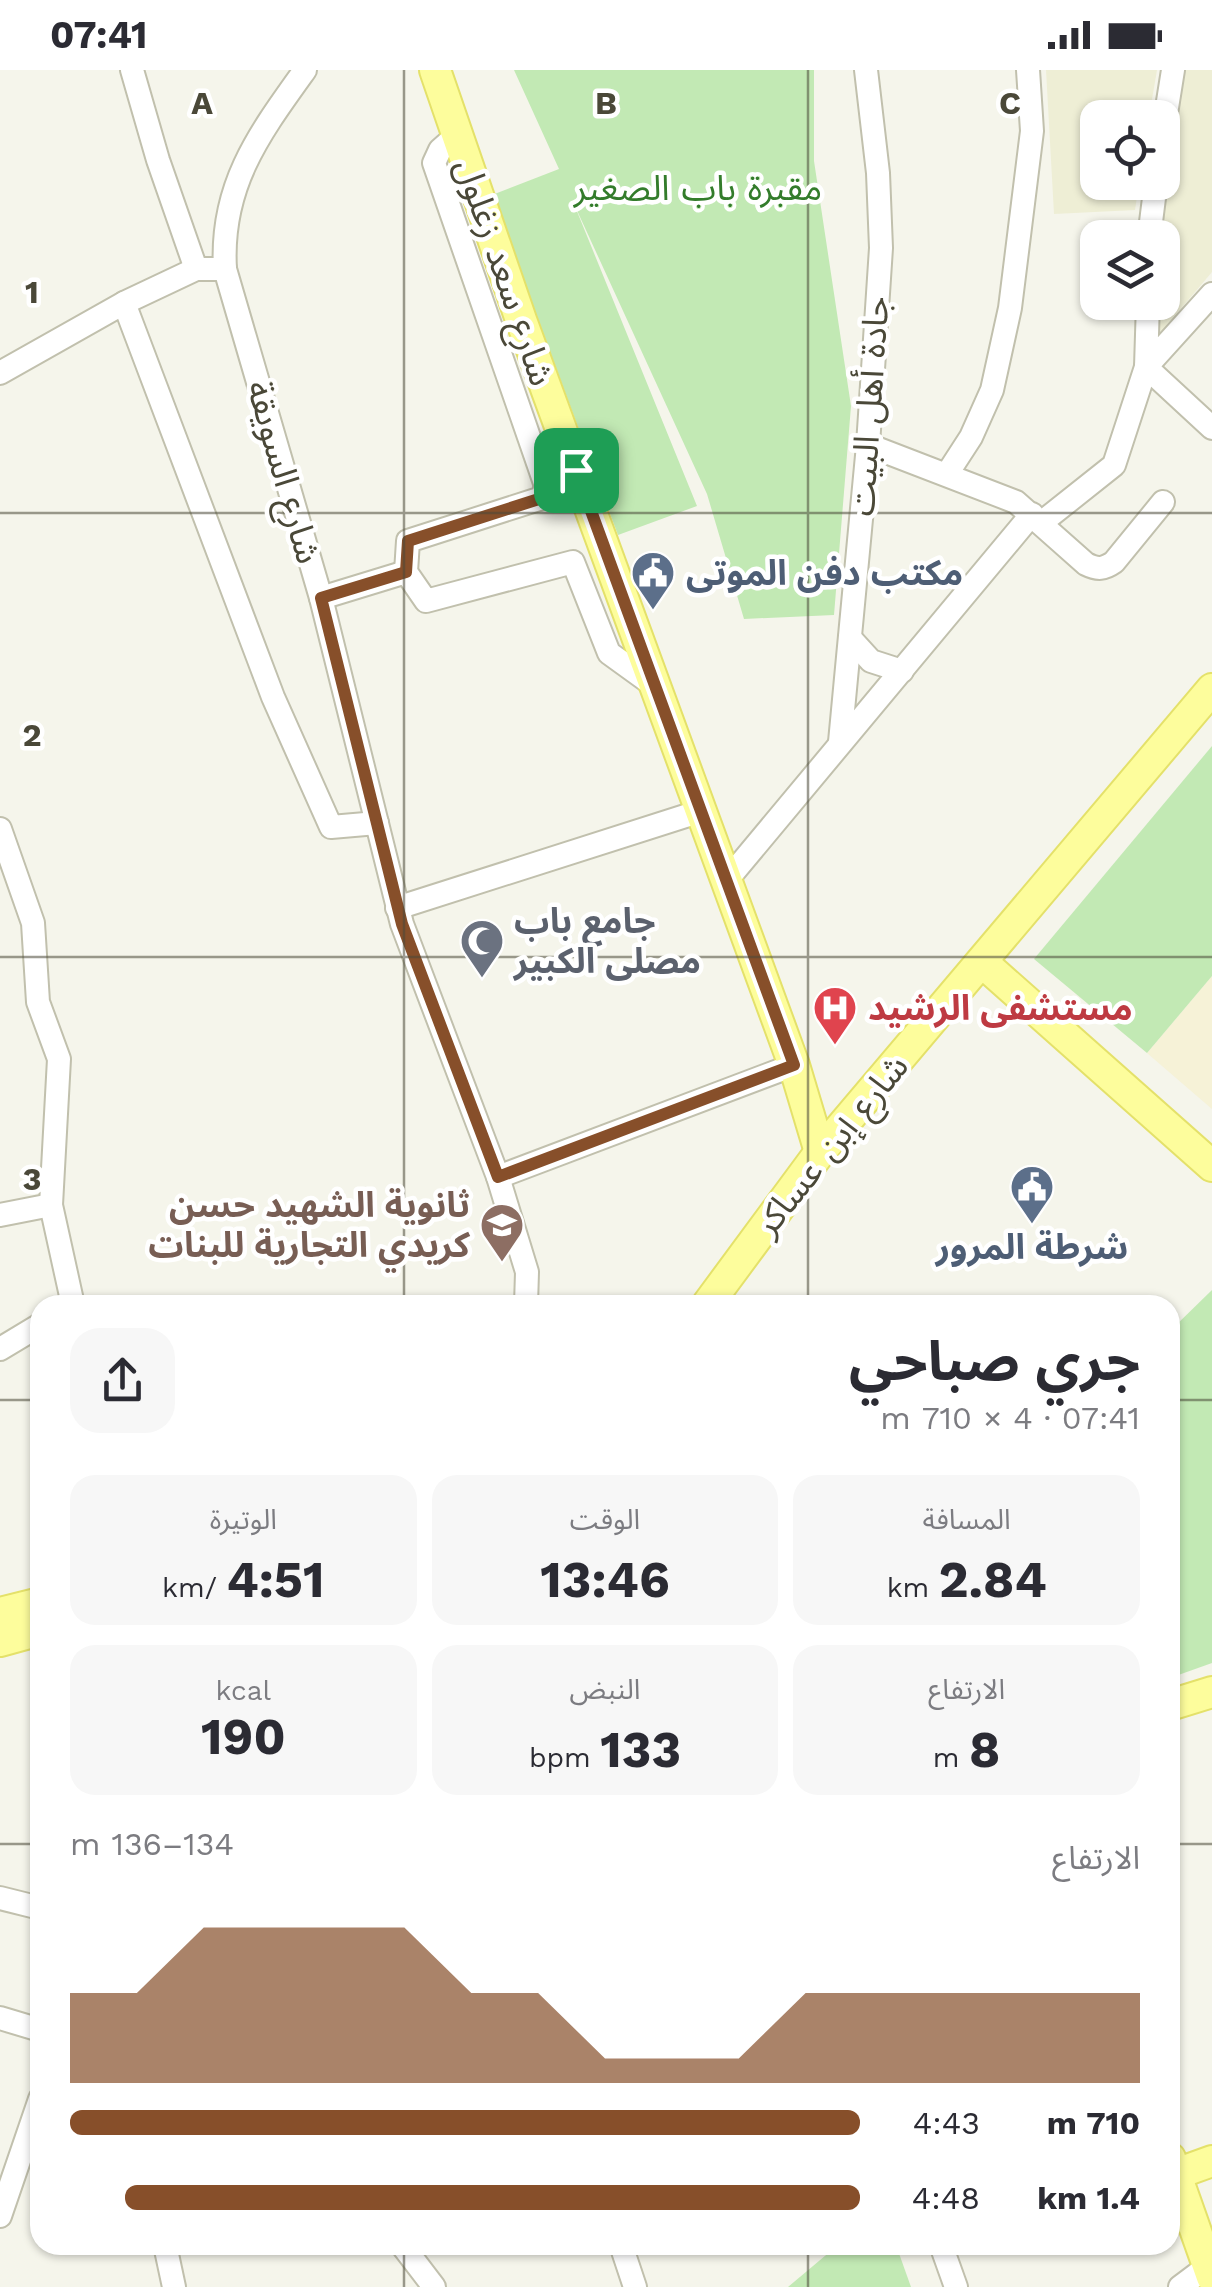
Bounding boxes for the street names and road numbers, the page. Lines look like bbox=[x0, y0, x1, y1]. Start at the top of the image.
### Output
street label: شارع سعد زغلول bbox=[442, 153, 563, 393]
street label: جادة أهل البيت bbox=[840, 295, 898, 517]
street label: شارع السويقة bbox=[233, 376, 330, 570]
street label: شارع إبن عساكر bbox=[744, 1046, 921, 1248]

